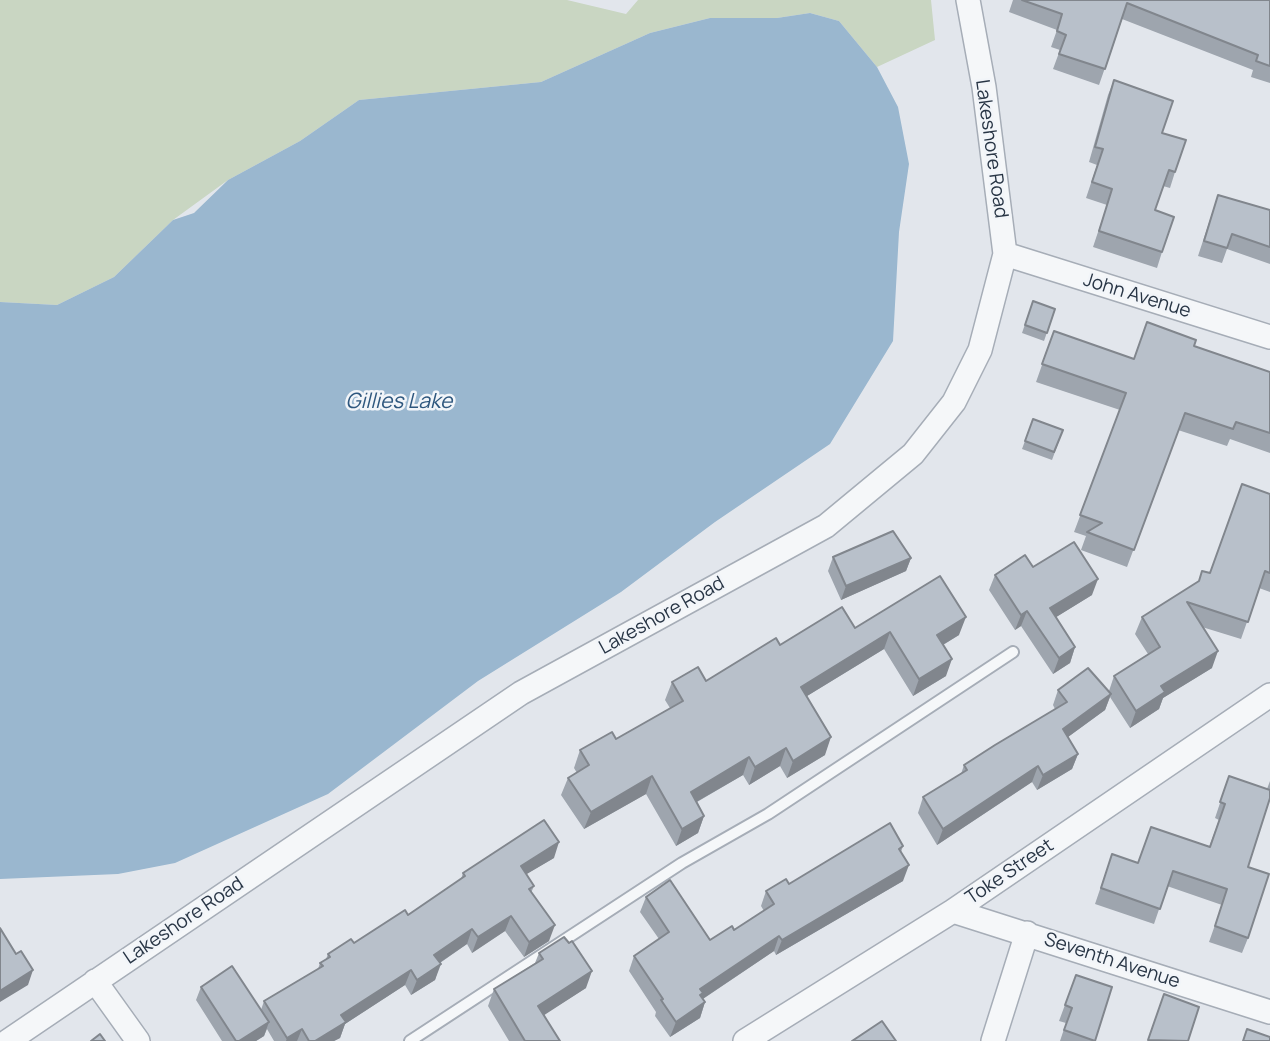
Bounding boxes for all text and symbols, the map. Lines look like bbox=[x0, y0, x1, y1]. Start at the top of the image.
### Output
street label: Lakeshore Road bbox=[970, 78, 1012, 220]
street label: John Avenue bbox=[1080, 269, 1194, 323]
water label: Gillies Lake bbox=[346, 389, 452, 415]
street label: Lakeshore Road bbox=[595, 572, 729, 660]
street label: Toke Street bbox=[962, 834, 1058, 910]
street label: Lakeshore Road bbox=[120, 872, 248, 970]
street label: Seventh Avenue bbox=[1041, 928, 1183, 994]

